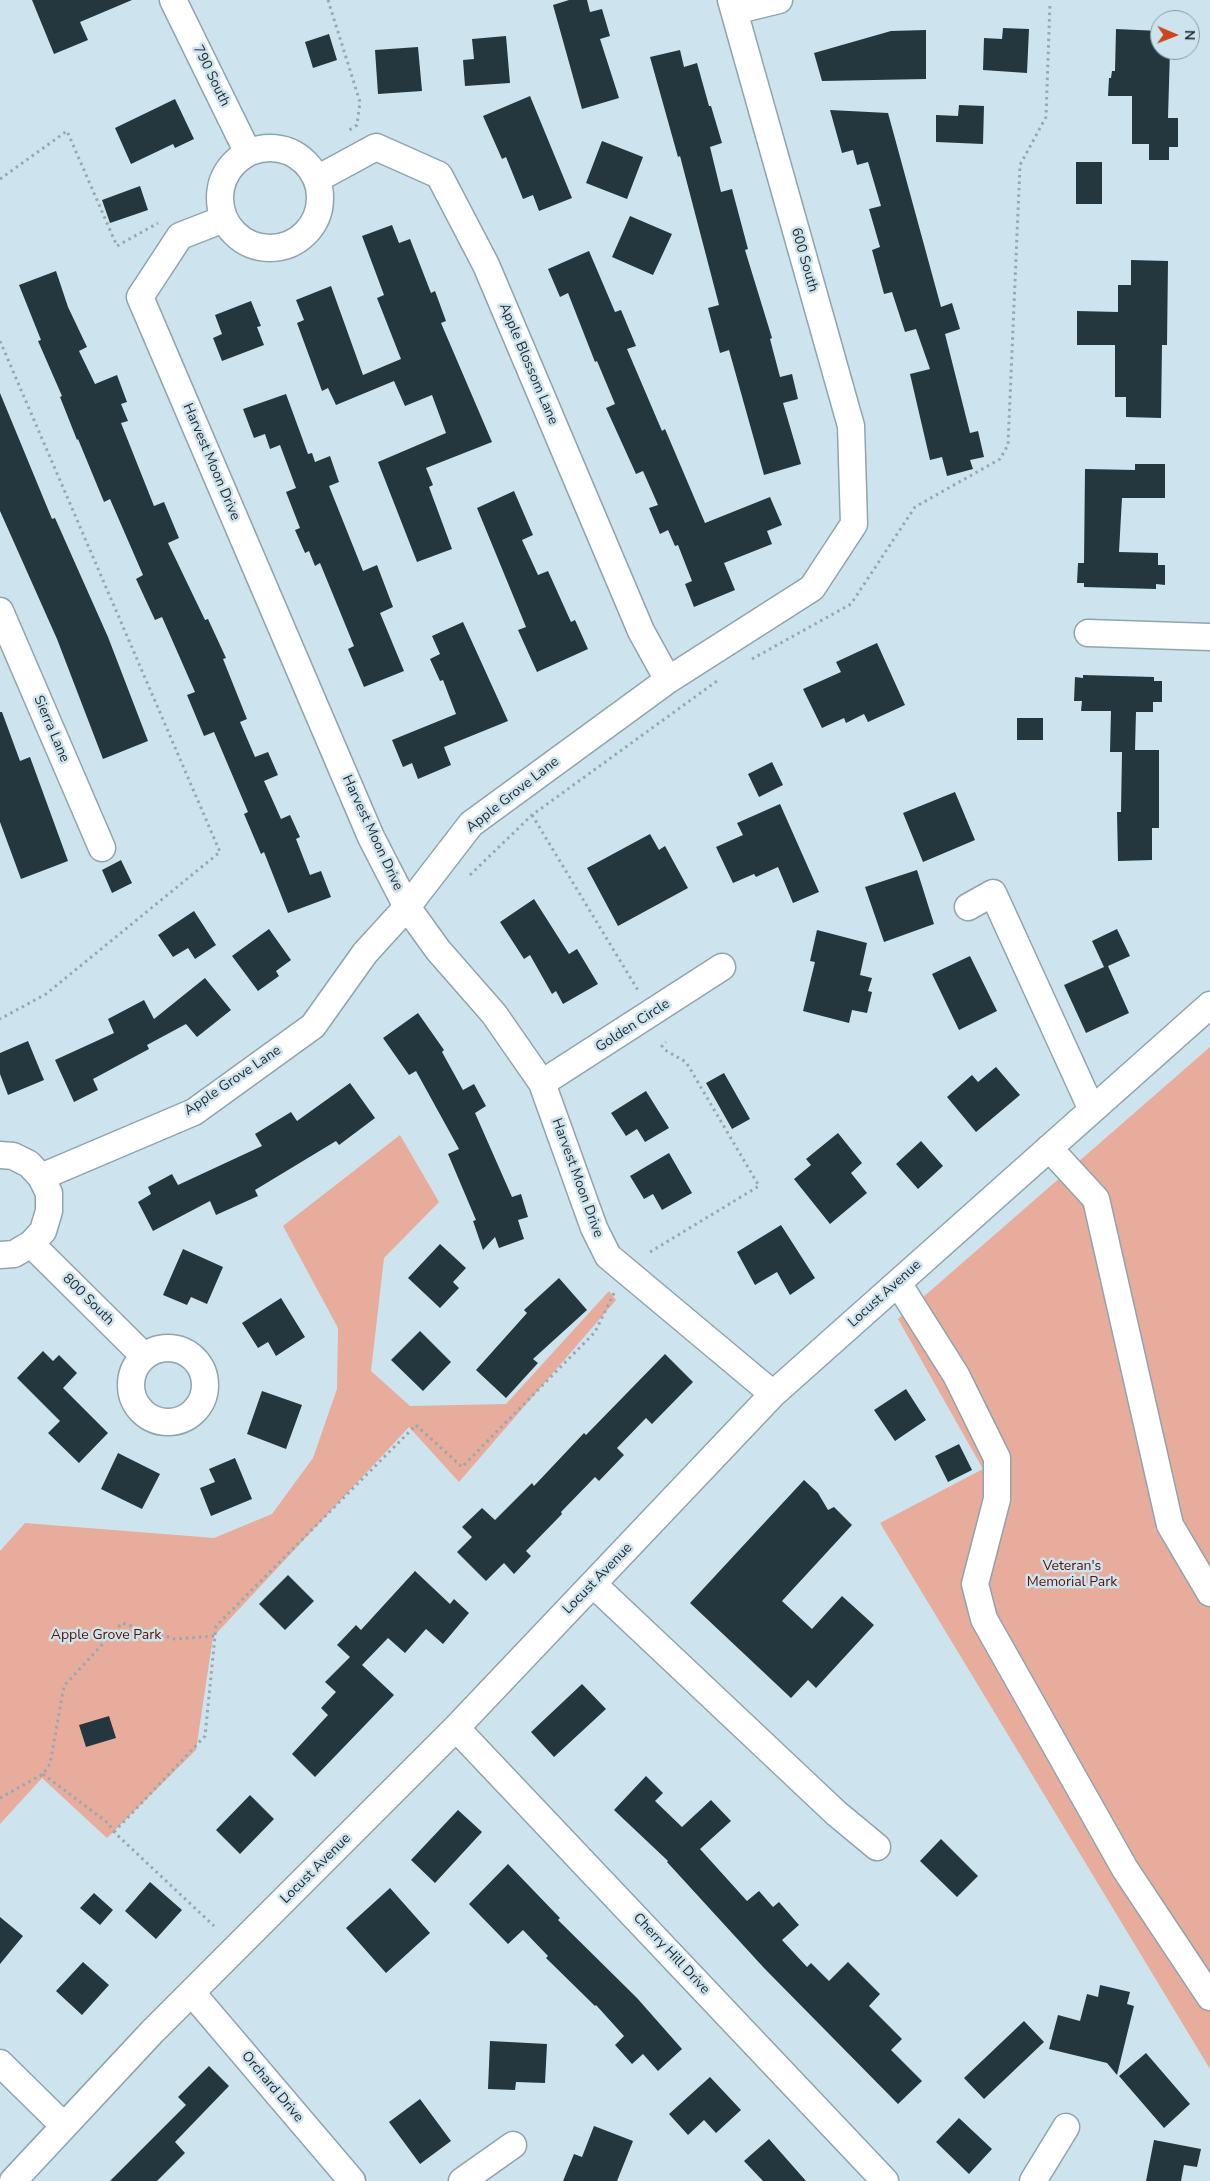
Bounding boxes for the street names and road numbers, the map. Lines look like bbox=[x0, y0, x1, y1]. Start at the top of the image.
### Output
street label: 790 South bbox=[189, 43, 233, 109]
street label: 600 South bbox=[787, 226, 821, 294]
street label: Apple Blossom Lane bbox=[495, 301, 561, 427]
street label: Harvest Moon Drive bbox=[179, 401, 243, 523]
street label: Sierra Lane bbox=[29, 693, 73, 765]
street label: Apple Grove Lane bbox=[463, 754, 563, 836]
street label: Harvest Moon Drive bbox=[338, 773, 406, 893]
street label: Golden Circle bbox=[593, 996, 673, 1056]
street label: Apple Grove Lane bbox=[181, 1042, 285, 1120]
street label: Harvest Moon Drive bbox=[548, 1116, 606, 1240]
street label: Locust Avenue bbox=[845, 1257, 925, 1331]
street label: 800 South bbox=[59, 1271, 117, 1329]
street label: Locust Avenue bbox=[560, 1540, 636, 1618]
street label: Locust Avenue bbox=[277, 1830, 355, 1908]
street label: Cherry Hill Drive bbox=[629, 1910, 713, 1998]
street label: Orchard Drive bbox=[237, 2048, 307, 2126]

